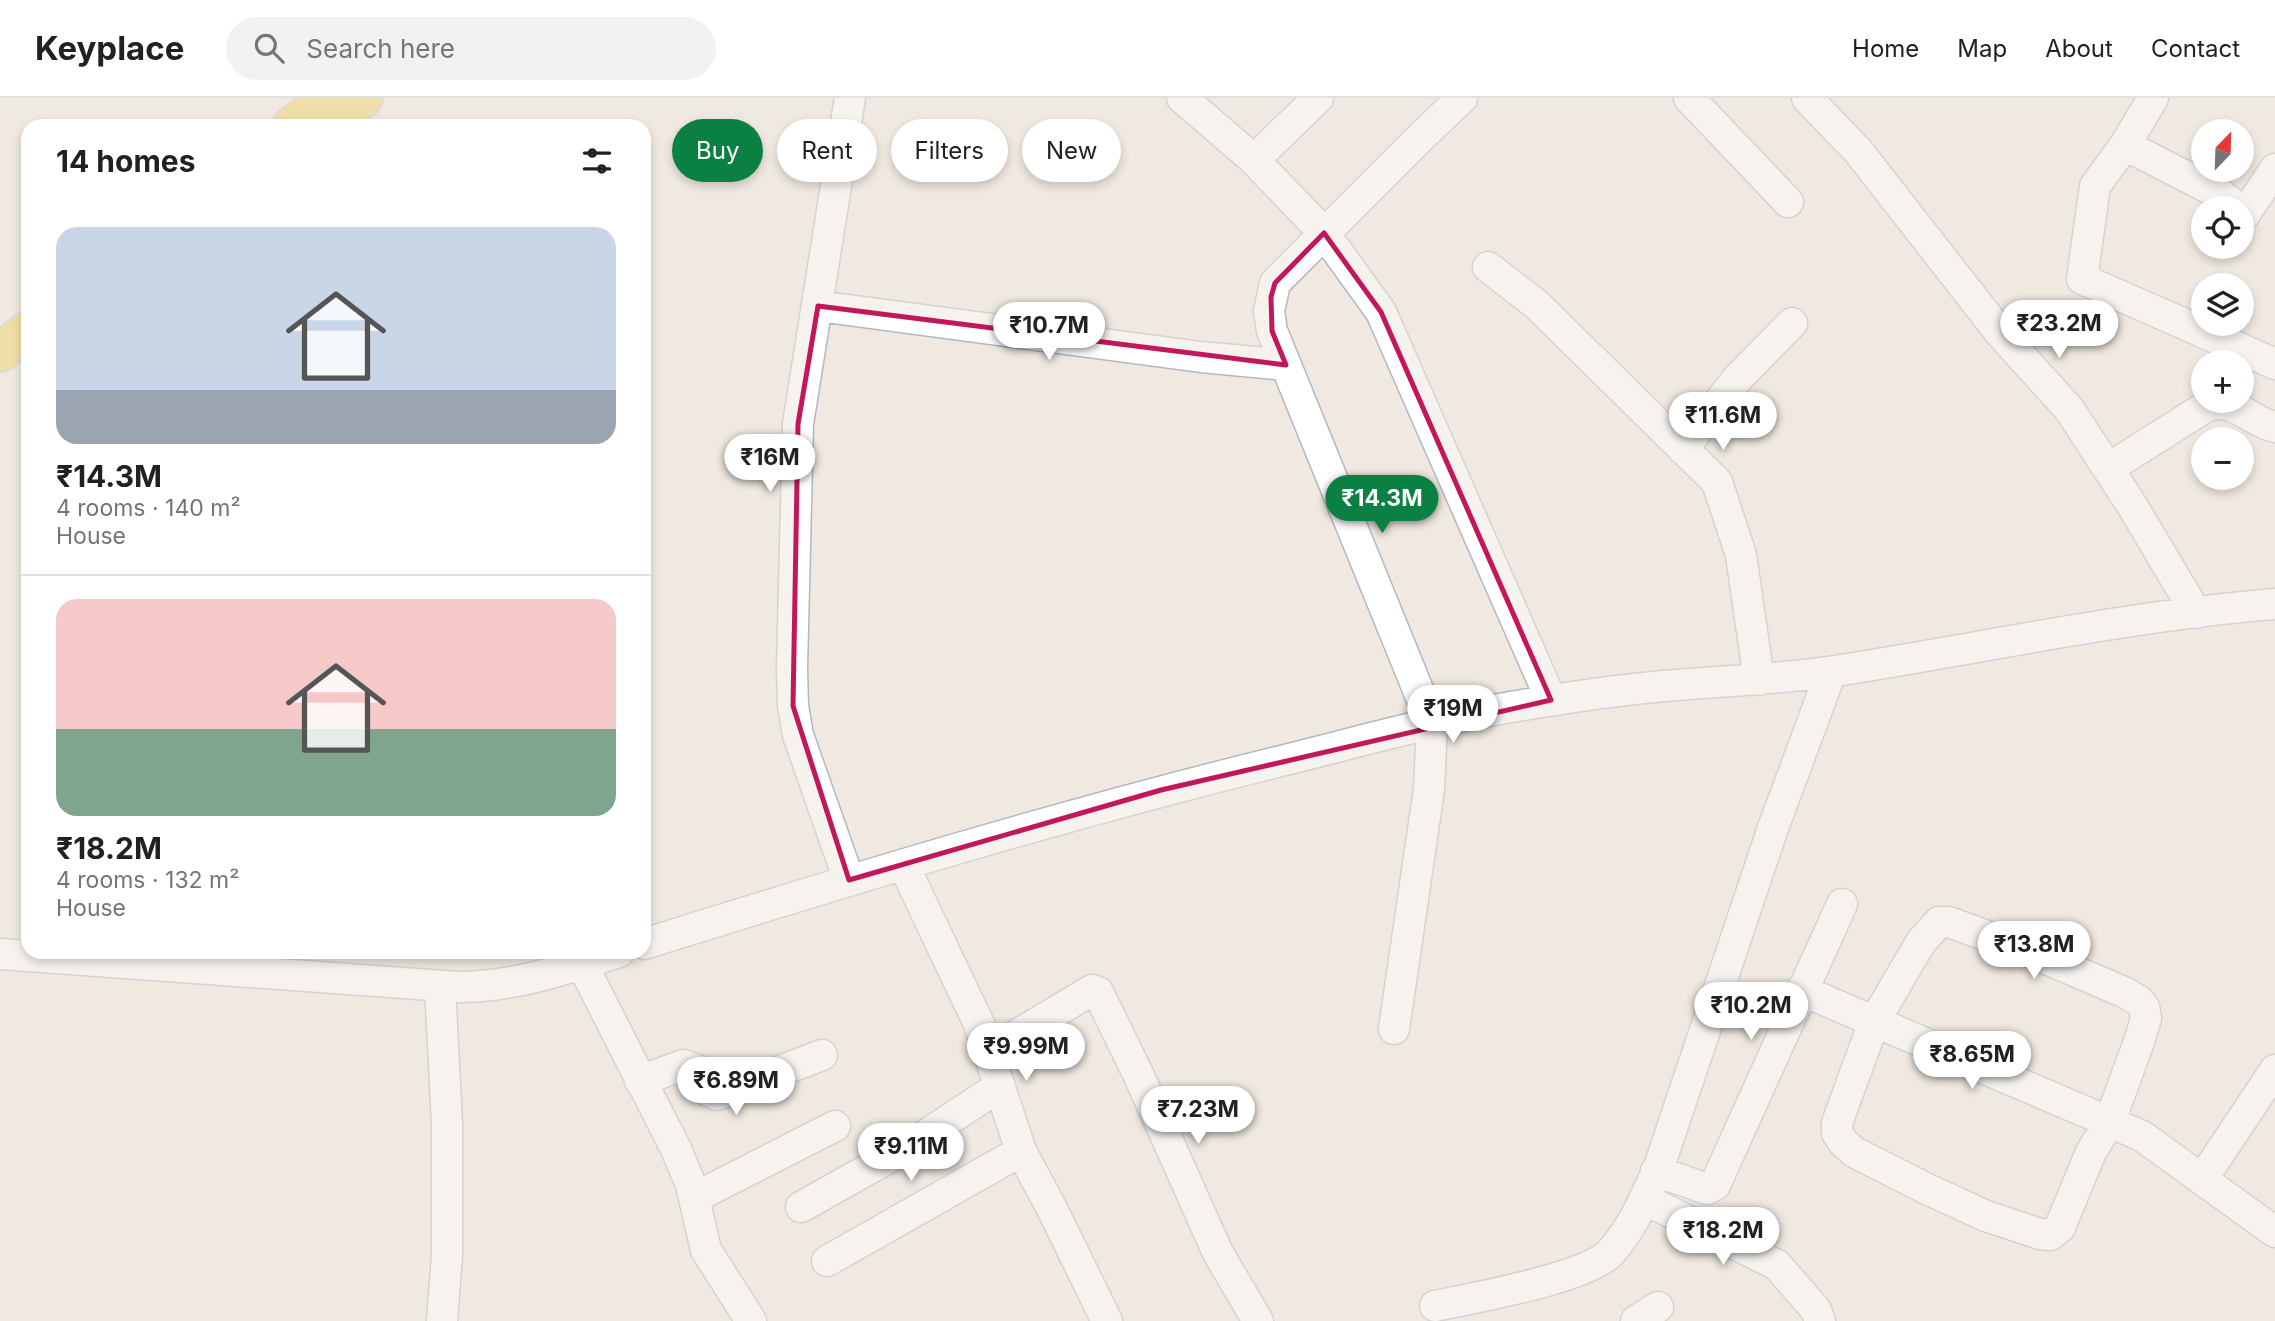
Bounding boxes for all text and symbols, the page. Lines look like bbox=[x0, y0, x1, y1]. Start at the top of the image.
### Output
search box bbox=[226, 17, 716, 80]
text: Keyplace bbox=[35, 28, 184, 68]
icon: search bbox=[250, 29, 288, 67]
text: Search here bbox=[306, 33, 455, 64]
text: Home bbox=[1852, 34, 1919, 63]
text: Map bbox=[1957, 34, 2007, 63]
text: About bbox=[2045, 34, 2113, 63]
text: Contact bbox=[2151, 34, 2240, 63]
chip: Buy bbox=[672, 119, 763, 182]
chip: Rent bbox=[777, 119, 877, 182]
chip: Filters bbox=[891, 119, 1008, 182]
chip: New bbox=[1022, 119, 1121, 182]
north arrow bbox=[2191, 119, 2254, 182]
map controls bbox=[2191, 119, 2254, 490]
icon: filters bbox=[578, 142, 616, 180]
text: 14 homes bbox=[56, 143, 195, 179]
button: locate bbox=[2191, 196, 2254, 259]
icon: home bbox=[273, 273, 399, 399]
button: layers bbox=[2191, 273, 2254, 336]
pin: ₹23.2M bbox=[2002, 300, 2116, 360]
pin: ₹10.7M bbox=[992, 302, 1106, 362]
text: ₹23.2M bbox=[2016, 309, 2102, 337]
text: ₹10.7M bbox=[1009, 311, 1089, 339]
button: + bbox=[2191, 350, 2254, 413]
pin: ₹11.6M bbox=[1666, 392, 1780, 452]
text: ₹11.6M bbox=[1685, 401, 1761, 429]
button: − bbox=[2191, 427, 2254, 490]
pin: ₹16M bbox=[729, 434, 811, 494]
text: ₹16M bbox=[740, 443, 800, 471]
text: ₹14.3M bbox=[56, 458, 162, 494]
pin: ₹14.3M bbox=[1325, 476, 1439, 535]
text: ₹14.3M bbox=[1341, 484, 1423, 512]
text: 4 rooms · 140 m² bbox=[56, 494, 241, 522]
text: House bbox=[56, 522, 126, 550]
icon: home bbox=[273, 645, 399, 771]
pin: ₹19M bbox=[1412, 686, 1494, 745]
text: ₹19M bbox=[1423, 694, 1483, 722]
text: ₹18.2M bbox=[56, 830, 162, 866]
text: 4 rooms · 132 m² bbox=[56, 866, 239, 894]
text: House bbox=[56, 894, 126, 922]
pin: ₹13.8M bbox=[1977, 922, 2091, 981]
text: ₹13.8M bbox=[1994, 930, 2074, 958]
pin: ₹10.2M bbox=[1694, 982, 1808, 1042]
text: ₹10.2M bbox=[1710, 991, 1792, 1019]
pin: ₹9.99M bbox=[969, 1024, 1083, 1083]
text: ₹9.99M bbox=[983, 1032, 1069, 1060]
pin: ₹8.65M bbox=[1915, 1032, 2029, 1091]
text: ₹8.65M bbox=[1929, 1040, 2015, 1068]
pin: ₹6.89M bbox=[679, 1058, 793, 1117]
text: ₹6.89M bbox=[693, 1066, 779, 1094]
pin: ₹7.23M bbox=[1141, 1086, 1255, 1146]
text: ₹7.23M bbox=[1157, 1095, 1239, 1123]
pin: ₹9.11M bbox=[854, 1124, 968, 1183]
text: ₹9.11M bbox=[874, 1132, 948, 1160]
pin: ₹18.2M bbox=[1666, 1208, 1780, 1267]
text: ₹18.2M bbox=[1682, 1216, 1764, 1244]

